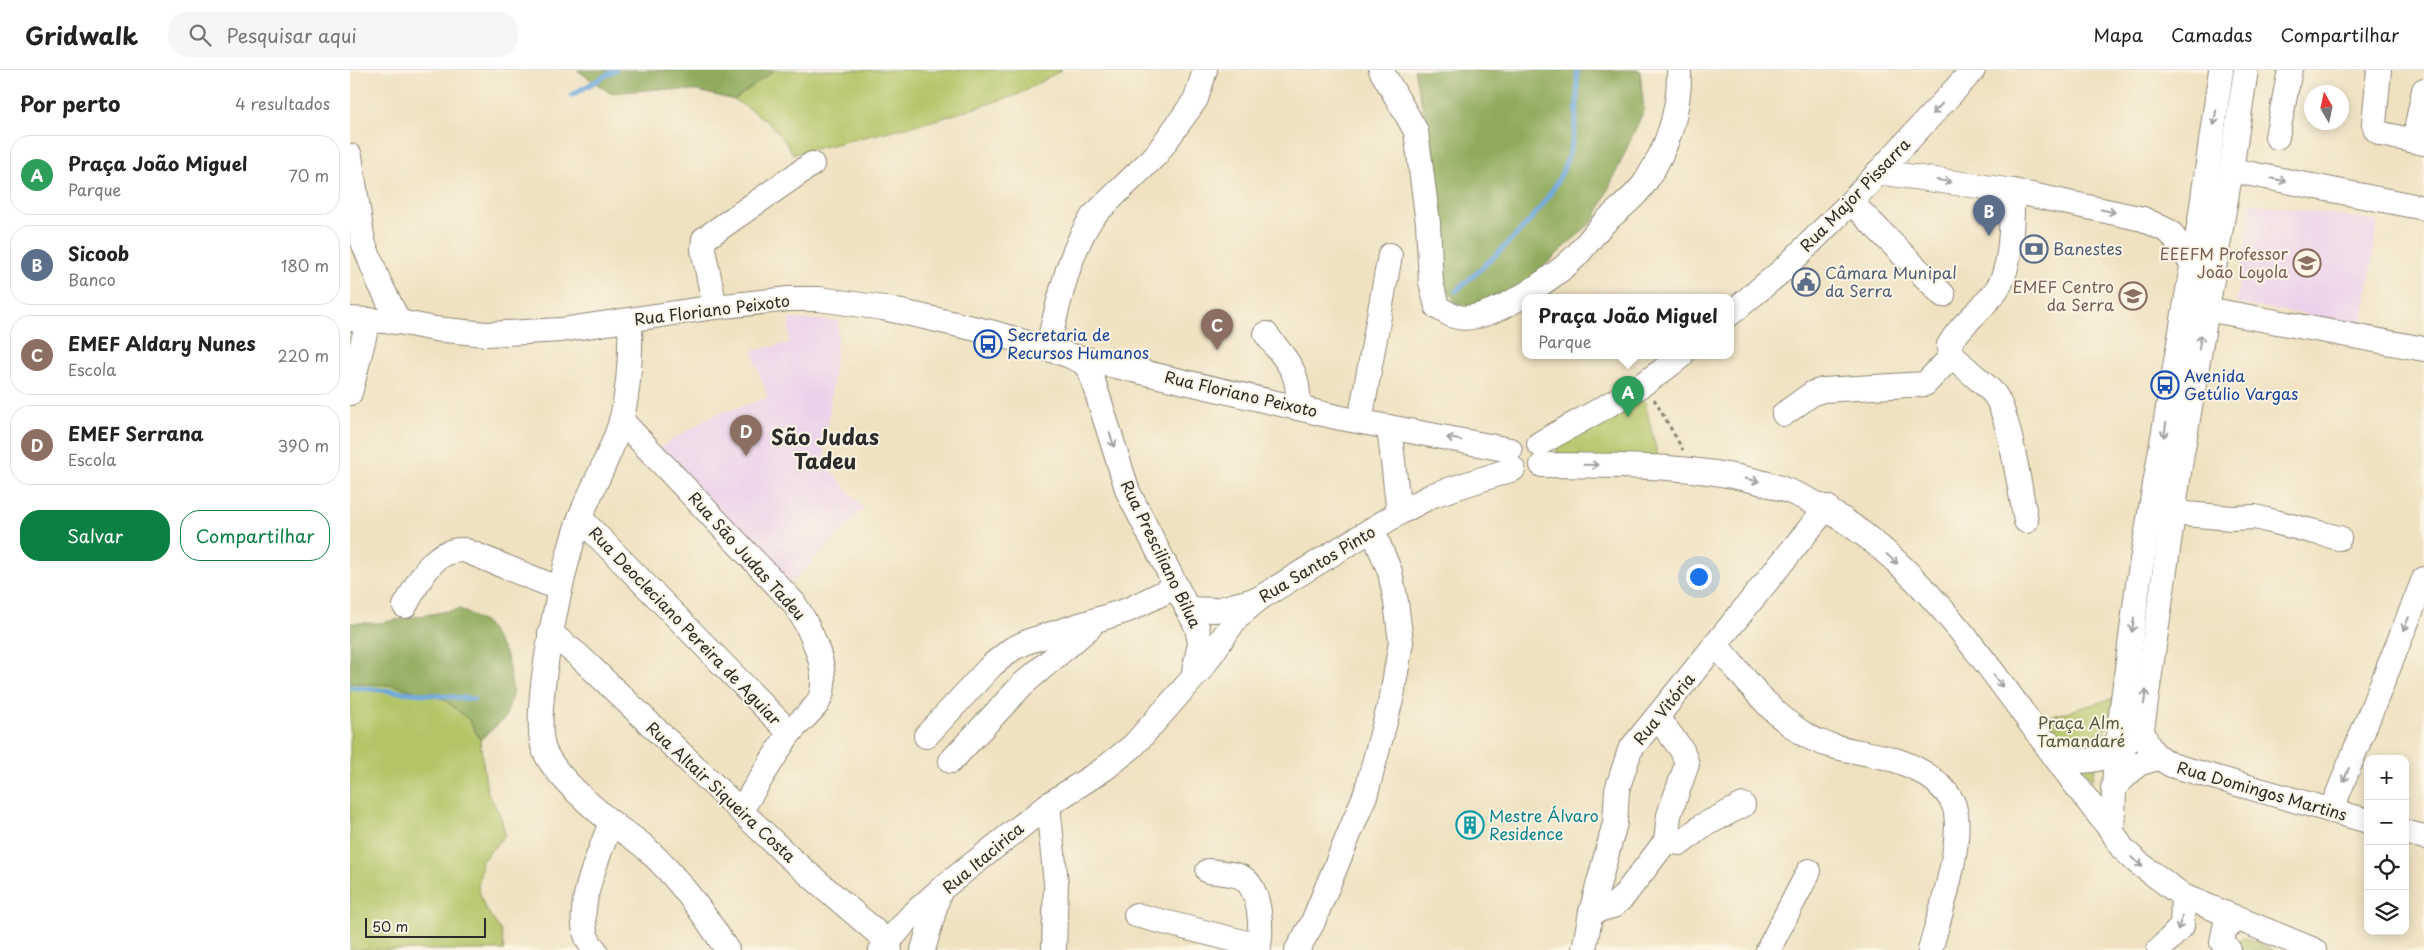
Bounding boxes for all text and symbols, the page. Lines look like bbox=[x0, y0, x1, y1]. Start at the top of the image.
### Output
search box bbox=[168, 12, 518, 57]
text: Gridwalk bbox=[25, 17, 138, 53]
icon: search bbox=[186, 21, 214, 49]
text: Pesquisar aqui bbox=[226, 21, 357, 49]
text: Mapa bbox=[2093, 21, 2143, 48]
text: Camadas bbox=[2171, 21, 2253, 48]
text: Compartilhar bbox=[2281, 21, 2399, 48]
north arrow bbox=[2304, 85, 2349, 130]
text: Por perto bbox=[20, 87, 120, 119]
text: 4 resultados bbox=[235, 91, 330, 115]
one-way arrow bbox=[1931, 103, 1943, 116]
one-way arrow bbox=[2209, 110, 2219, 126]
street label: Rua Major Pissarra bbox=[1794, 132, 1915, 257]
text: Praça João Miguel bbox=[68, 149, 247, 177]
text: A bbox=[31, 163, 43, 187]
text: 70 m bbox=[289, 163, 329, 187]
one-way arrow bbox=[2270, 175, 2286, 185]
one-way arrow bbox=[1936, 176, 1952, 186]
text: Parque bbox=[68, 177, 121, 201]
pin: B bbox=[1973, 195, 2005, 236]
one-way arrow bbox=[2100, 207, 2116, 217]
bank icon: Banestes bbox=[2019, 234, 2049, 264]
place label: Banestes bbox=[2053, 236, 2122, 260]
text: Sicoob bbox=[68, 239, 129, 267]
place label: EEEFM Professor João Loyola bbox=[2159, 241, 2289, 283]
school or university icon: EEEFM Professor João Loyola bbox=[2292, 248, 2322, 278]
text: B bbox=[32, 253, 42, 277]
text: 180 m bbox=[281, 253, 329, 277]
place label: Câmara Munipal da Serra bbox=[1825, 260, 1957, 302]
text: Banco bbox=[68, 267, 116, 291]
public building icon: Câmara Munipal da Serra bbox=[1791, 267, 1821, 297]
place label: EMEF Centro da Serra bbox=[2012, 274, 2114, 316]
school or university icon: EMEF Centro da Serra bbox=[2118, 281, 2148, 311]
street label: Rua Floriano Peixoto bbox=[633, 288, 791, 330]
popup bbox=[1522, 294, 1734, 359]
text: Praça João Miguel bbox=[1538, 301, 1718, 329]
pin: C bbox=[1201, 309, 1233, 350]
place label: Secretaria de Recursos Humanos bbox=[1007, 322, 1149, 364]
text: EMEF Aldary Nunes bbox=[68, 329, 256, 357]
bus stop icon: Secretaria de Recursos Humanos bbox=[973, 329, 1003, 359]
text: Parque bbox=[1538, 329, 1592, 353]
one-way arrow bbox=[2196, 334, 2206, 350]
text: C bbox=[31, 343, 43, 367]
text: 220 m bbox=[278, 343, 329, 367]
text: Escola bbox=[68, 357, 116, 381]
place label: Avenida Getúlio Vargas bbox=[2184, 363, 2298, 405]
street label: Rua Floriano Peixoto bbox=[1162, 364, 1320, 422]
bus stop icon: Avenida Getúlio Vargas bbox=[2150, 370, 2180, 400]
pin: A bbox=[1612, 376, 1644, 417]
pin: D bbox=[730, 415, 762, 456]
text: EMEF Serrana bbox=[68, 419, 204, 447]
district label: São Judas Tadeu bbox=[771, 420, 879, 476]
one-way arrow bbox=[2159, 421, 2169, 437]
one-way arrow bbox=[1107, 432, 1117, 448]
text: D bbox=[31, 433, 43, 457]
text: 390 m bbox=[278, 433, 329, 457]
one-way arrow bbox=[1446, 434, 1462, 444]
text: Escola bbox=[68, 447, 116, 471]
one-way arrow bbox=[1583, 461, 1599, 470]
street label: Rua Presciliano Bilua bbox=[1116, 476, 1208, 632]
one-way arrow bbox=[1744, 476, 1760, 485]
street label: Rua São Judas Tadeu bbox=[683, 486, 812, 625]
button: Salvar bbox=[20, 510, 170, 561]
button: Compartilhar bbox=[180, 510, 330, 561]
street label: Rua Santos Pinto bbox=[1254, 519, 1379, 607]
street label: Rua Deocleciano Pereira de Aguiar bbox=[584, 521, 788, 730]
one-way arrow bbox=[1885, 553, 1898, 565]
your location bbox=[1686, 564, 1712, 590]
one-way arrow bbox=[2128, 616, 2138, 632]
one-way arrow bbox=[2401, 616, 2410, 631]
street label: Rua Vitória bbox=[1627, 667, 1700, 749]
one-way arrow bbox=[1993, 674, 2004, 687]
one-way arrow bbox=[2141, 689, 2151, 705]
park label: Praça Alm. Tamandaré bbox=[2037, 710, 2125, 752]
street label: Rua Altair Siqueira Costa bbox=[642, 715, 802, 867]
street label: Rua Domingos Martins bbox=[2174, 754, 2350, 826]
map controls bbox=[2364, 755, 2409, 935]
button: + bbox=[2364, 755, 2409, 800]
one-way arrow bbox=[2340, 767, 2350, 782]
button: − bbox=[2364, 800, 2409, 845]
place label: Mestre Álvaro Residence bbox=[1489, 803, 1599, 845]
building icon: Mestre Álvaro Residence bbox=[1455, 810, 1485, 840]
street label: Rua Itacirica bbox=[936, 816, 1028, 899]
button: locate bbox=[2364, 845, 2409, 890]
one-way arrow bbox=[2130, 856, 2143, 867]
button: layers bbox=[2364, 890, 2409, 935]
scale bar bbox=[365, 915, 486, 938]
one-way arrow bbox=[2175, 915, 2185, 931]
text: 50 m bbox=[372, 916, 408, 937]

